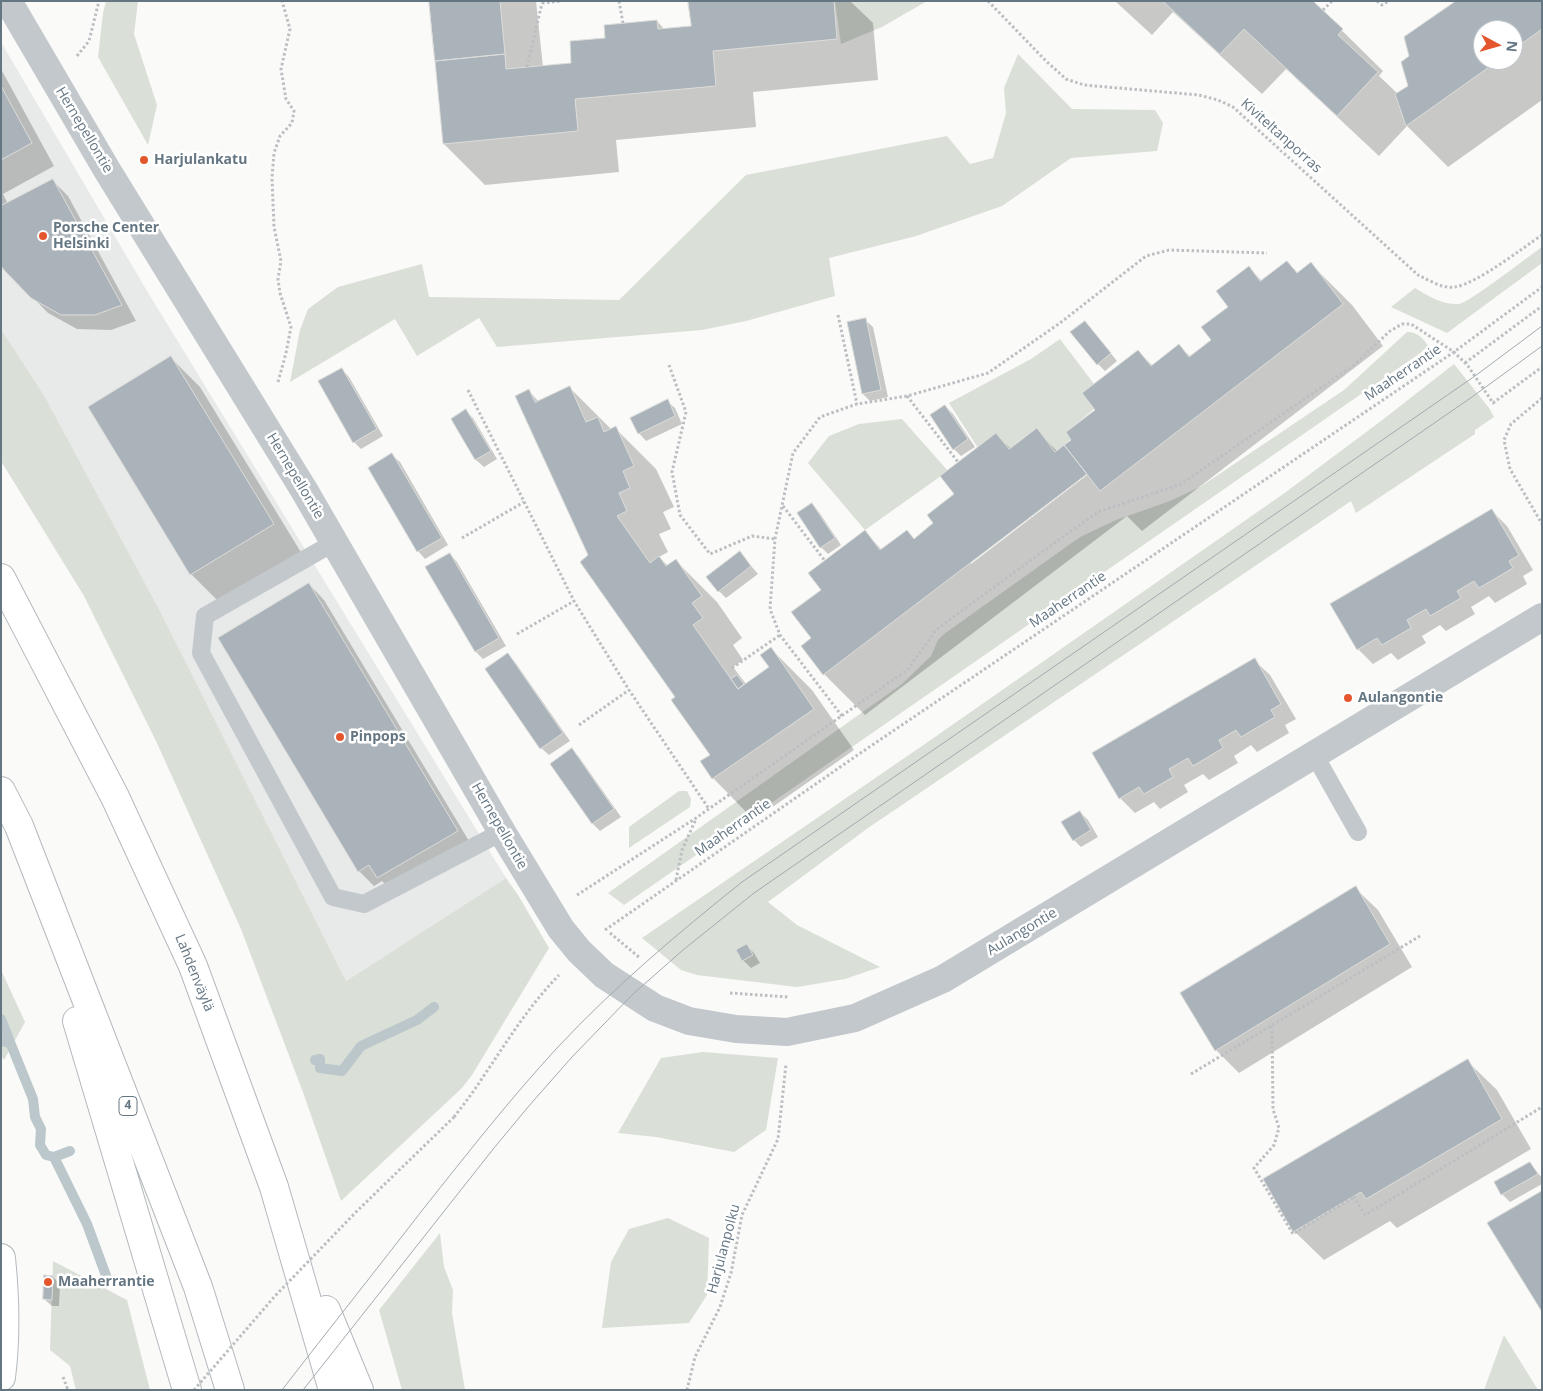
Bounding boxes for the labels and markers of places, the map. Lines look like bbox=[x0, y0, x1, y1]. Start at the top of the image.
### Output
place label: Harjulankatu bbox=[154, 152, 247, 168]
marker: Harjulankatu bbox=[138, 154, 150, 166]
place label: Porsche Center Helsinki bbox=[53, 220, 159, 252]
marker: Porsche Center Helsinki bbox=[37, 230, 49, 242]
place label: Aulangontie bbox=[1358, 690, 1443, 706]
marker: Aulangontie bbox=[1342, 692, 1354, 704]
place label: Pinpops bbox=[350, 729, 406, 745]
marker: Pinpops bbox=[334, 731, 346, 743]
place label: Maaherrantie bbox=[58, 1274, 155, 1290]
marker: Maaherrantie bbox=[42, 1276, 54, 1288]

